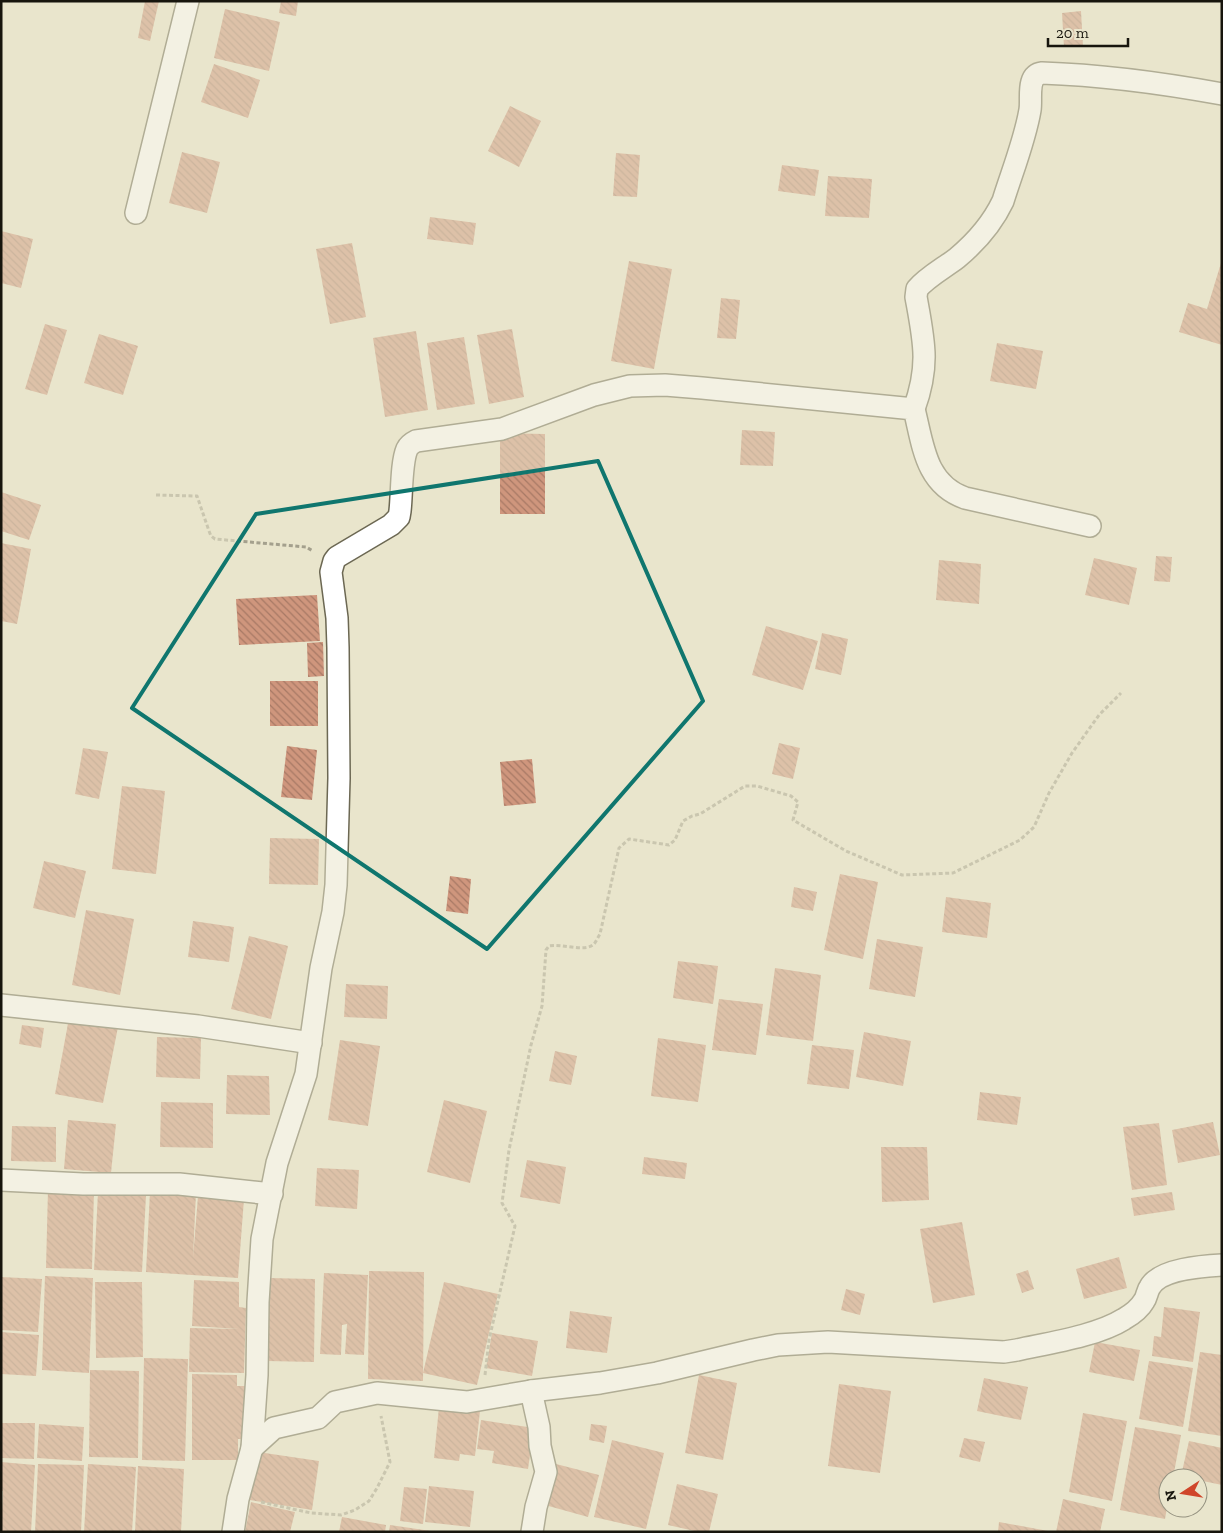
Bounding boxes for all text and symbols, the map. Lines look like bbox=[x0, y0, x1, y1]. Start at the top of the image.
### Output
scale bar bbox=[1048, 15, 1128, 47]
text: 20 m bbox=[1056, 24, 1089, 42]
north arrow bbox=[1158, 1468, 1208, 1518]
text: N bbox=[1161, 1488, 1180, 1503]

